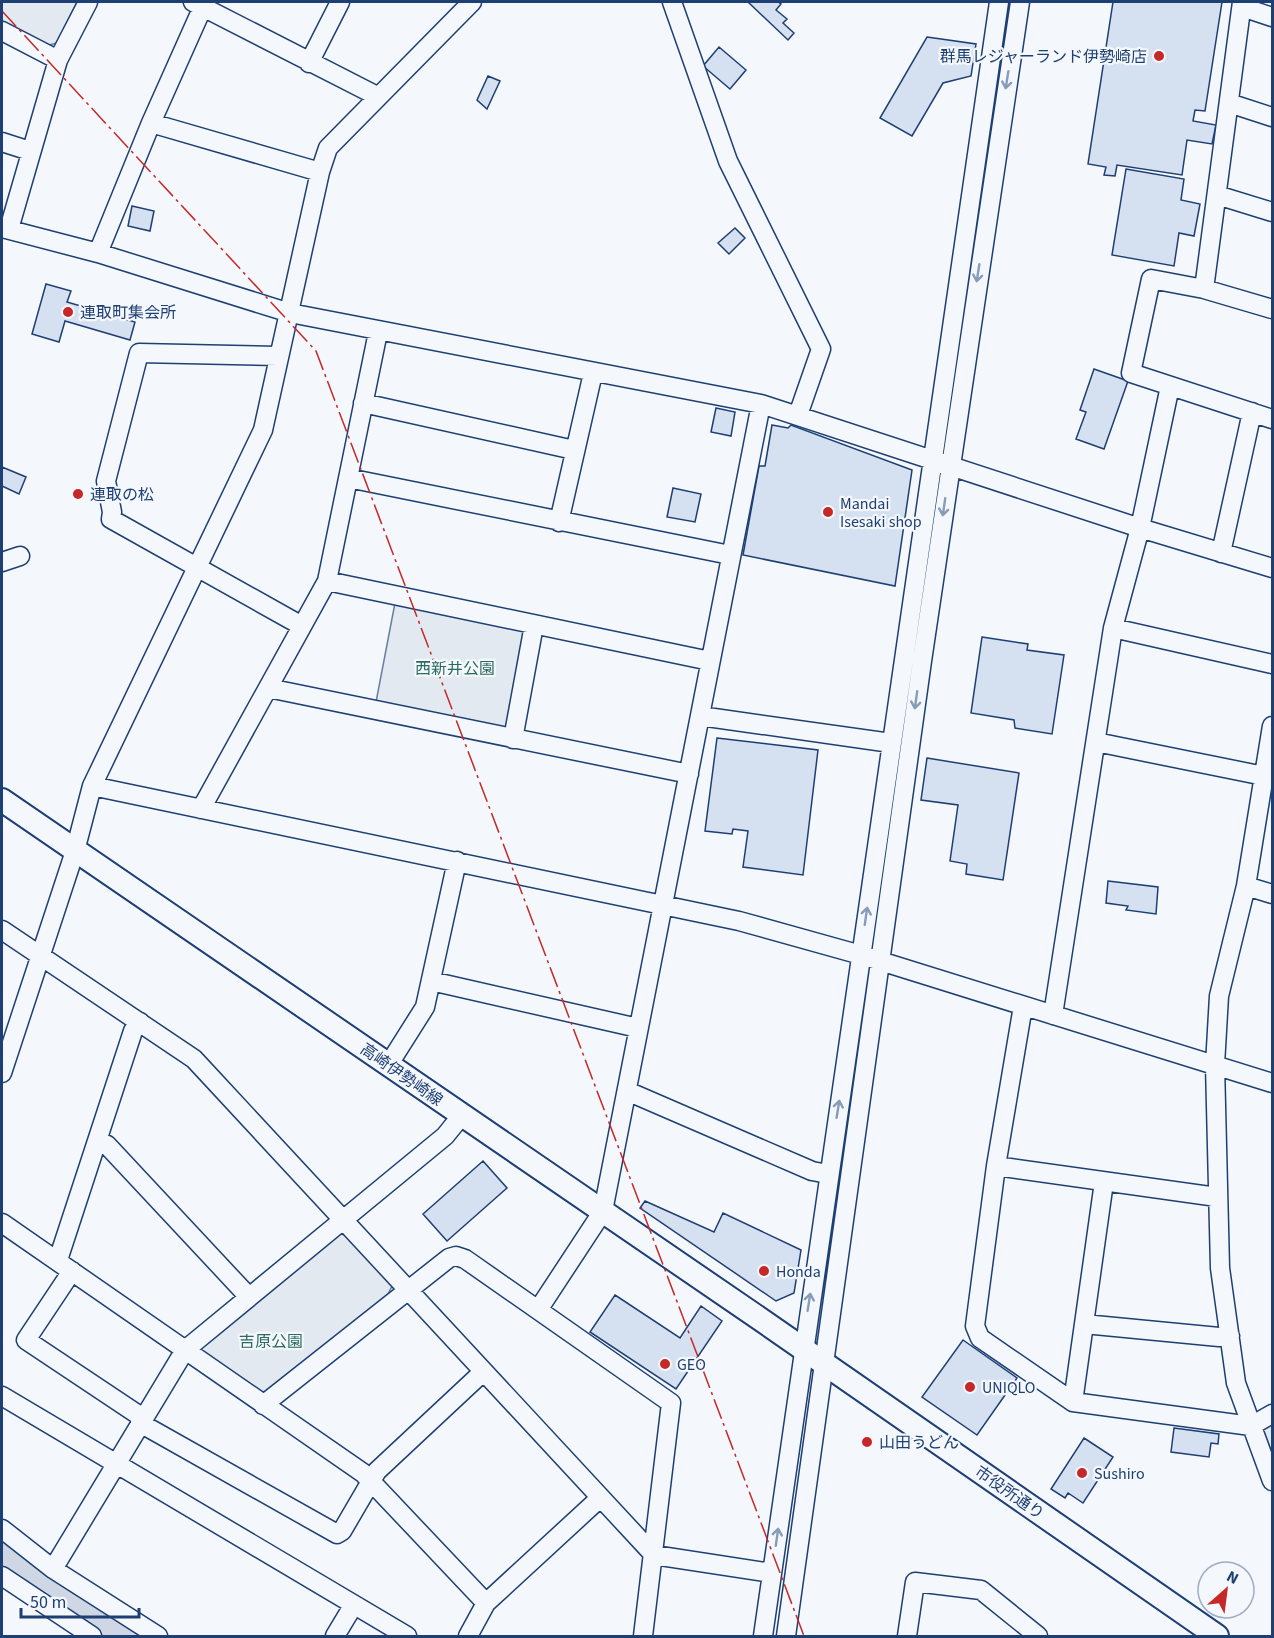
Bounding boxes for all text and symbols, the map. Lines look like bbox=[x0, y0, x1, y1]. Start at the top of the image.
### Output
place label: 群馬レジャーランド伊勢崎店 bbox=[940, 46, 1147, 68]
marker: 群馬レジャーランド伊勢崎店 bbox=[1152, 49, 1166, 63]
one-way arrow bbox=[1001, 70, 1012, 89]
one-way arrow bbox=[972, 262, 983, 282]
place label: 連取町集会所 bbox=[80, 302, 176, 324]
marker: 連取町集会所 bbox=[61, 305, 75, 319]
place label: 連取の松 bbox=[90, 484, 154, 506]
marker: 連取の松 bbox=[71, 487, 85, 501]
place label: Mandai Isesaki shop bbox=[840, 493, 922, 533]
one-way arrow bbox=[939, 497, 950, 517]
marker: Mandai Isesaki shop bbox=[821, 505, 835, 519]
park label: 西新井公園 bbox=[415, 658, 495, 680]
one-way arrow bbox=[910, 690, 921, 710]
one-way arrow bbox=[860, 907, 871, 927]
street label: 高崎伊勢崎線 bbox=[356, 1038, 447, 1111]
one-way arrow bbox=[833, 1100, 844, 1120]
place label: Honda bbox=[776, 1261, 821, 1283]
marker: Honda bbox=[757, 1264, 771, 1278]
one-way arrow bbox=[804, 1293, 815, 1313]
park label: 吉原公園 bbox=[239, 1331, 303, 1353]
place label: GEO bbox=[677, 1354, 706, 1376]
marker: GEO bbox=[658, 1357, 672, 1371]
place label: UNIQLO bbox=[982, 1377, 1036, 1399]
marker: UNIQLO bbox=[963, 1380, 977, 1394]
place label: 山田うどん bbox=[879, 1432, 959, 1454]
marker: 山田うどん bbox=[860, 1435, 874, 1449]
street label: 市役所通り bbox=[970, 1461, 1049, 1525]
place label: Sushiro bbox=[1094, 1463, 1145, 1485]
marker: Sushiro bbox=[1075, 1466, 1089, 1480]
one-way arrow bbox=[771, 1528, 782, 1547]
north arrow bbox=[1196, 1560, 1256, 1620]
text: N bbox=[1223, 1565, 1242, 1590]
scale bar bbox=[21, 1581, 140, 1619]
text: 50 m bbox=[30, 1590, 66, 1615]

